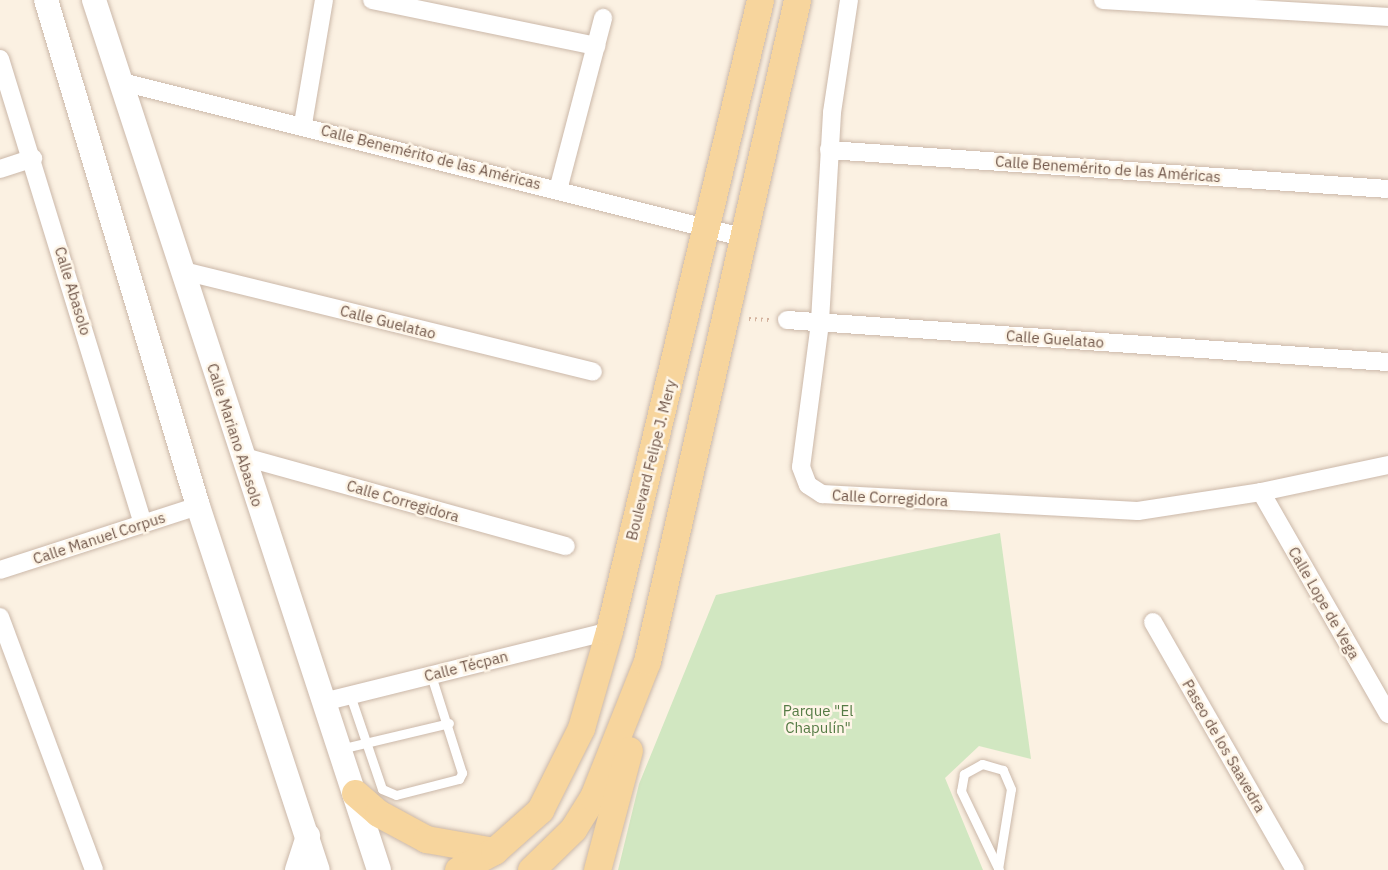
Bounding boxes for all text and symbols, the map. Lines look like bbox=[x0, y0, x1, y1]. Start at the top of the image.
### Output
street label: Calle Benemérito de las Américas bbox=[319, 121, 543, 193]
street label: Calle Benemérito de las Américas bbox=[995, 152, 1221, 186]
street label: Calle Abasolo bbox=[51, 245, 95, 337]
street label: Calle Guelatao bbox=[338, 301, 438, 343]
street label: Calle Guelatao bbox=[1005, 327, 1105, 351]
street label: Calle Mariano Abasolo bbox=[203, 361, 267, 509]
street label: Boulevard Felipe J. Mery bbox=[622, 378, 680, 542]
street label: Calle Corregidora bbox=[345, 476, 461, 526]
street label: Calle Corregidora bbox=[831, 486, 949, 510]
street label: Calle Manuel Corpus bbox=[31, 508, 167, 568]
street label: Calle Lope de Vega bbox=[1285, 544, 1363, 662]
street label: Calle Técpan bbox=[422, 647, 510, 685]
street label: Paseo de los Saavedra bbox=[1179, 676, 1269, 816]
park label: Parque "El Chapulín" bbox=[783, 701, 853, 736]

